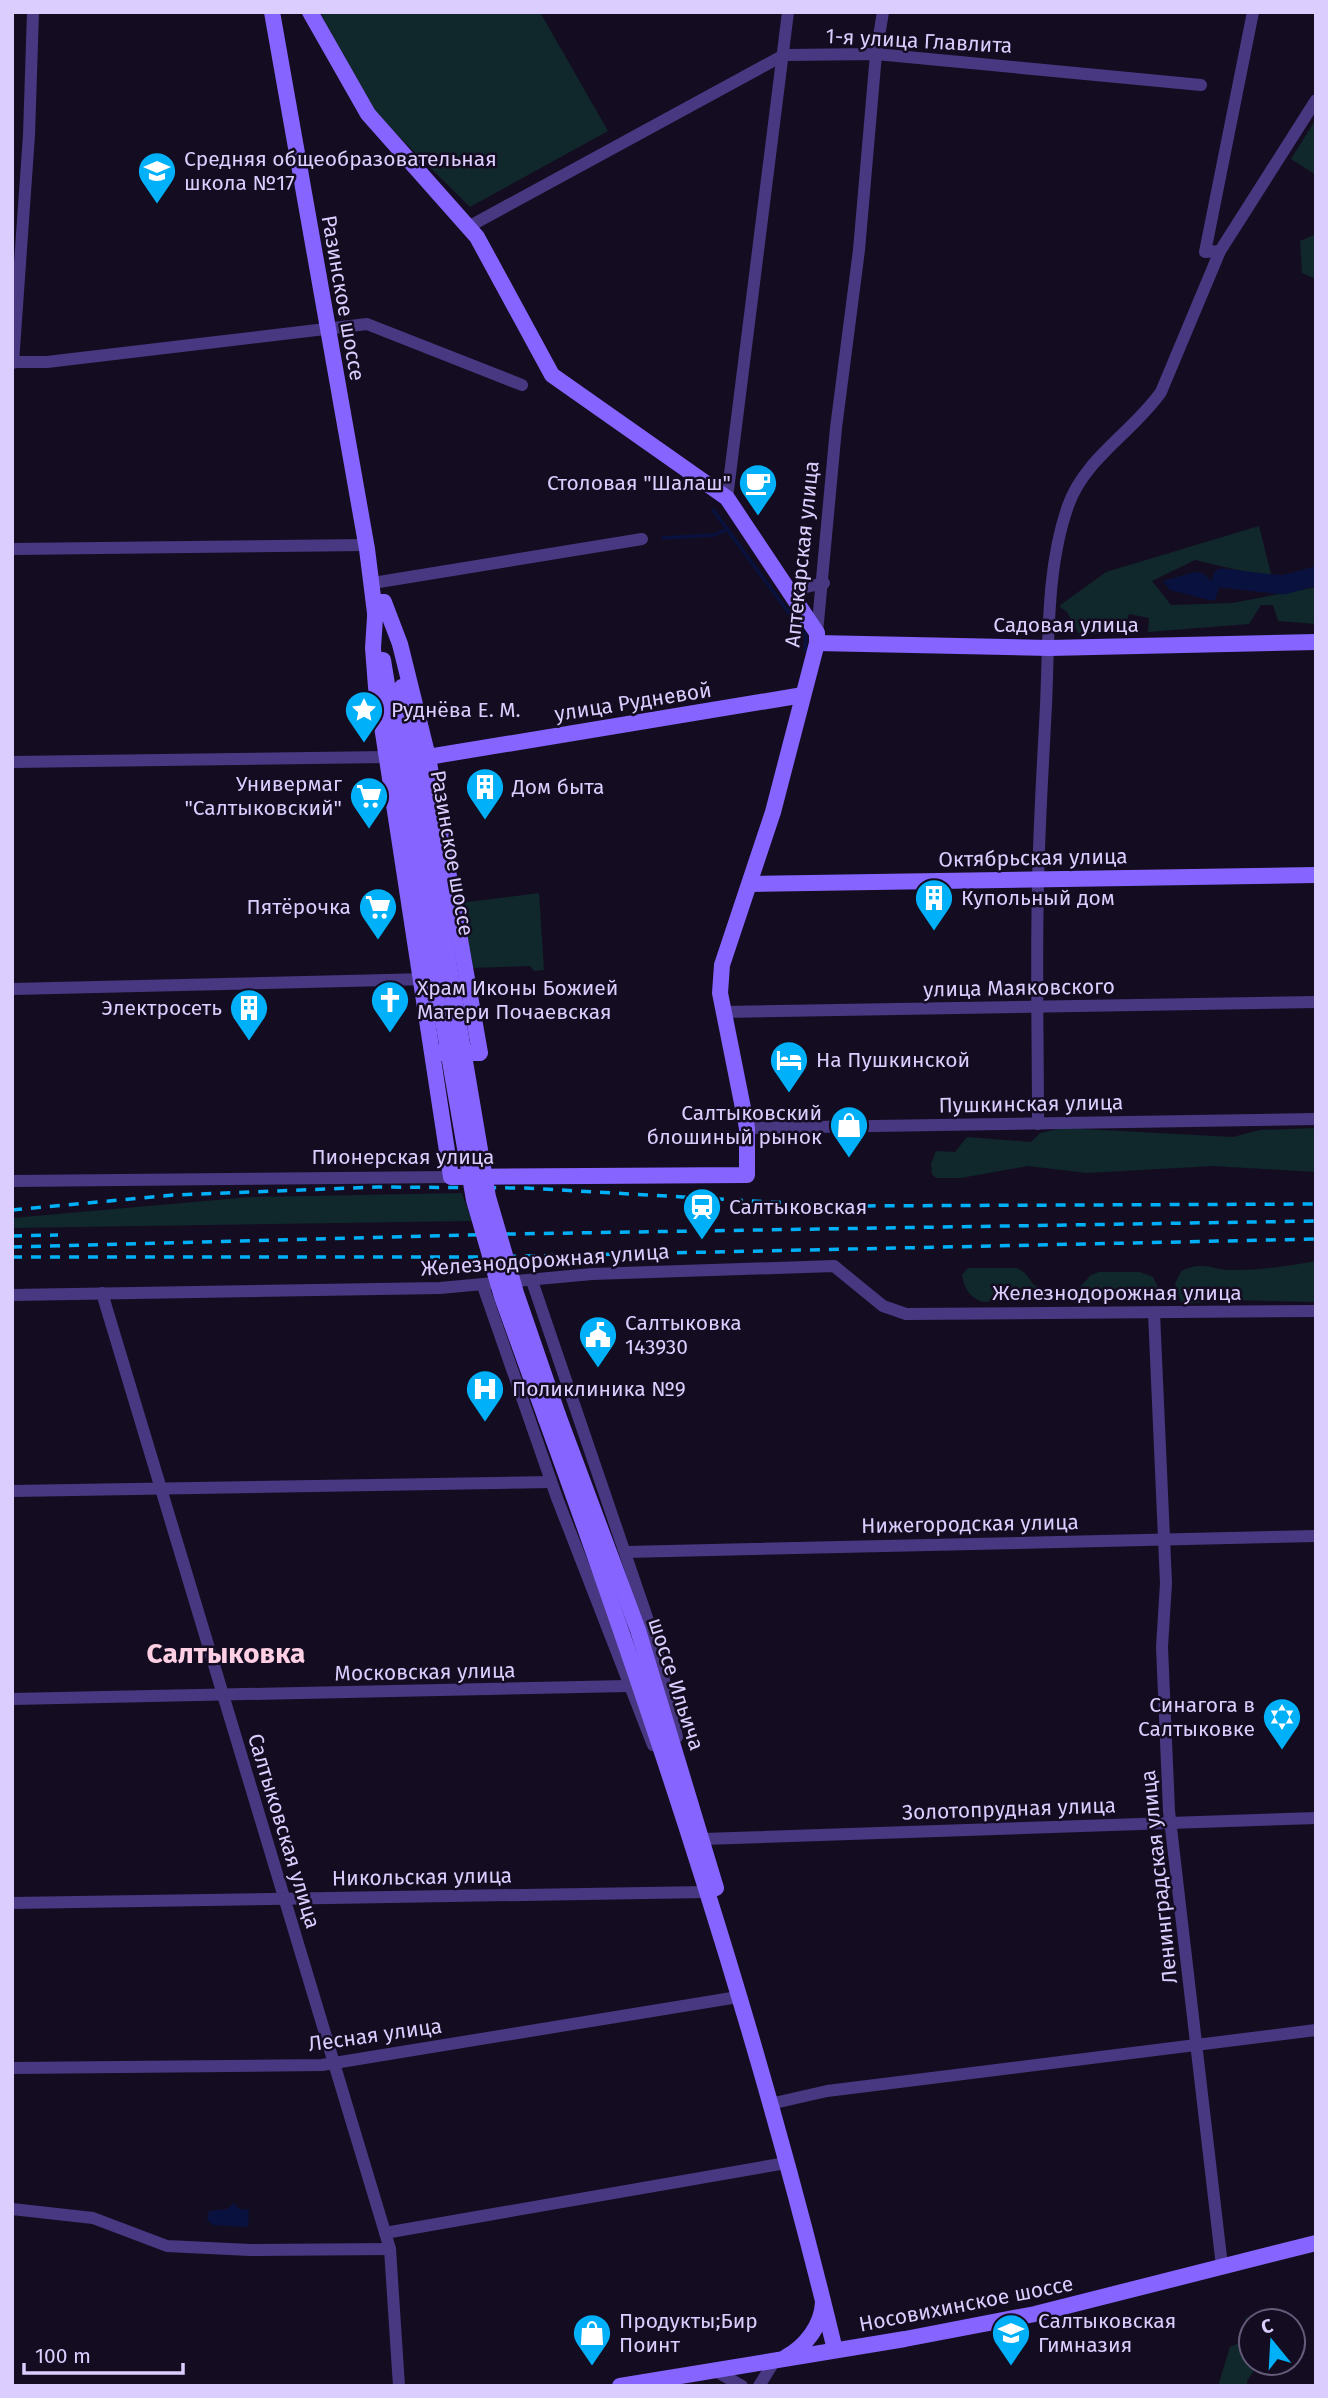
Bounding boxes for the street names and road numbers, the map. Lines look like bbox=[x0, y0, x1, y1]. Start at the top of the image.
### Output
street label: 1-я улица Главлита bbox=[825, 23, 1013, 59]
street label: Разинское шоссе bbox=[316, 213, 370, 383]
street label: Аптекарская улица bbox=[779, 460, 825, 648]
street label: Садовая улица bbox=[993, 612, 1139, 638]
street label: улица Рудневой bbox=[553, 677, 713, 727]
street label: Разинское шоссе bbox=[425, 768, 479, 938]
street label: Октябрьская улица bbox=[938, 843, 1128, 873]
street label: улица Маяковского bbox=[923, 973, 1115, 1003]
street label: Пушкинская улица bbox=[938, 1089, 1124, 1119]
street label: Пионерская улица bbox=[311, 1144, 495, 1170]
street label: Железнодорожная улица bbox=[420, 1238, 670, 1282]
street label: Железнодорожная улица bbox=[992, 1280, 1242, 1306]
street label: Нижегородская улица bbox=[861, 1509, 1079, 1539]
street label: шоссе Ильича bbox=[642, 1614, 710, 1754]
street label: Московская улица bbox=[334, 1657, 516, 1687]
street label: Салтыковская улица bbox=[242, 1730, 326, 1932]
street label: Ленинградская улица bbox=[1135, 1769, 1183, 1985]
street label: Золотопрудная улица bbox=[902, 1792, 1116, 1826]
street label: Никольская улица bbox=[332, 1862, 512, 1892]
street label: Лесная улица bbox=[306, 2013, 444, 2057]
street label: Носовихинское шоссе bbox=[857, 2270, 1075, 2338]

